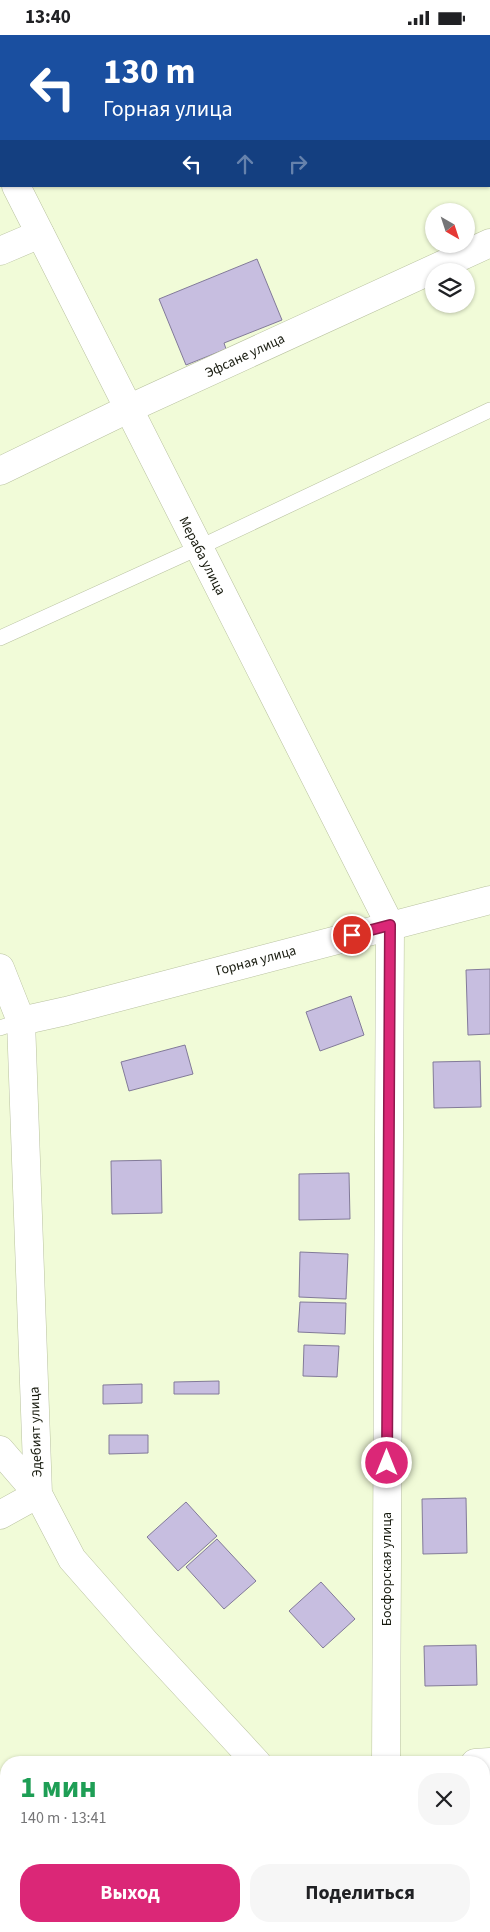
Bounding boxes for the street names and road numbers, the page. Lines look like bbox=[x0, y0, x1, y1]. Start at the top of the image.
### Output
street label: Эфсане улица bbox=[202, 329, 288, 383]
street label: Мераба улица bbox=[174, 513, 230, 599]
street label: Горная улица bbox=[214, 941, 298, 981]
street label: Эдебият улица bbox=[24, 1386, 48, 1478]
street label: Босфорская улица bbox=[377, 1512, 397, 1626]

